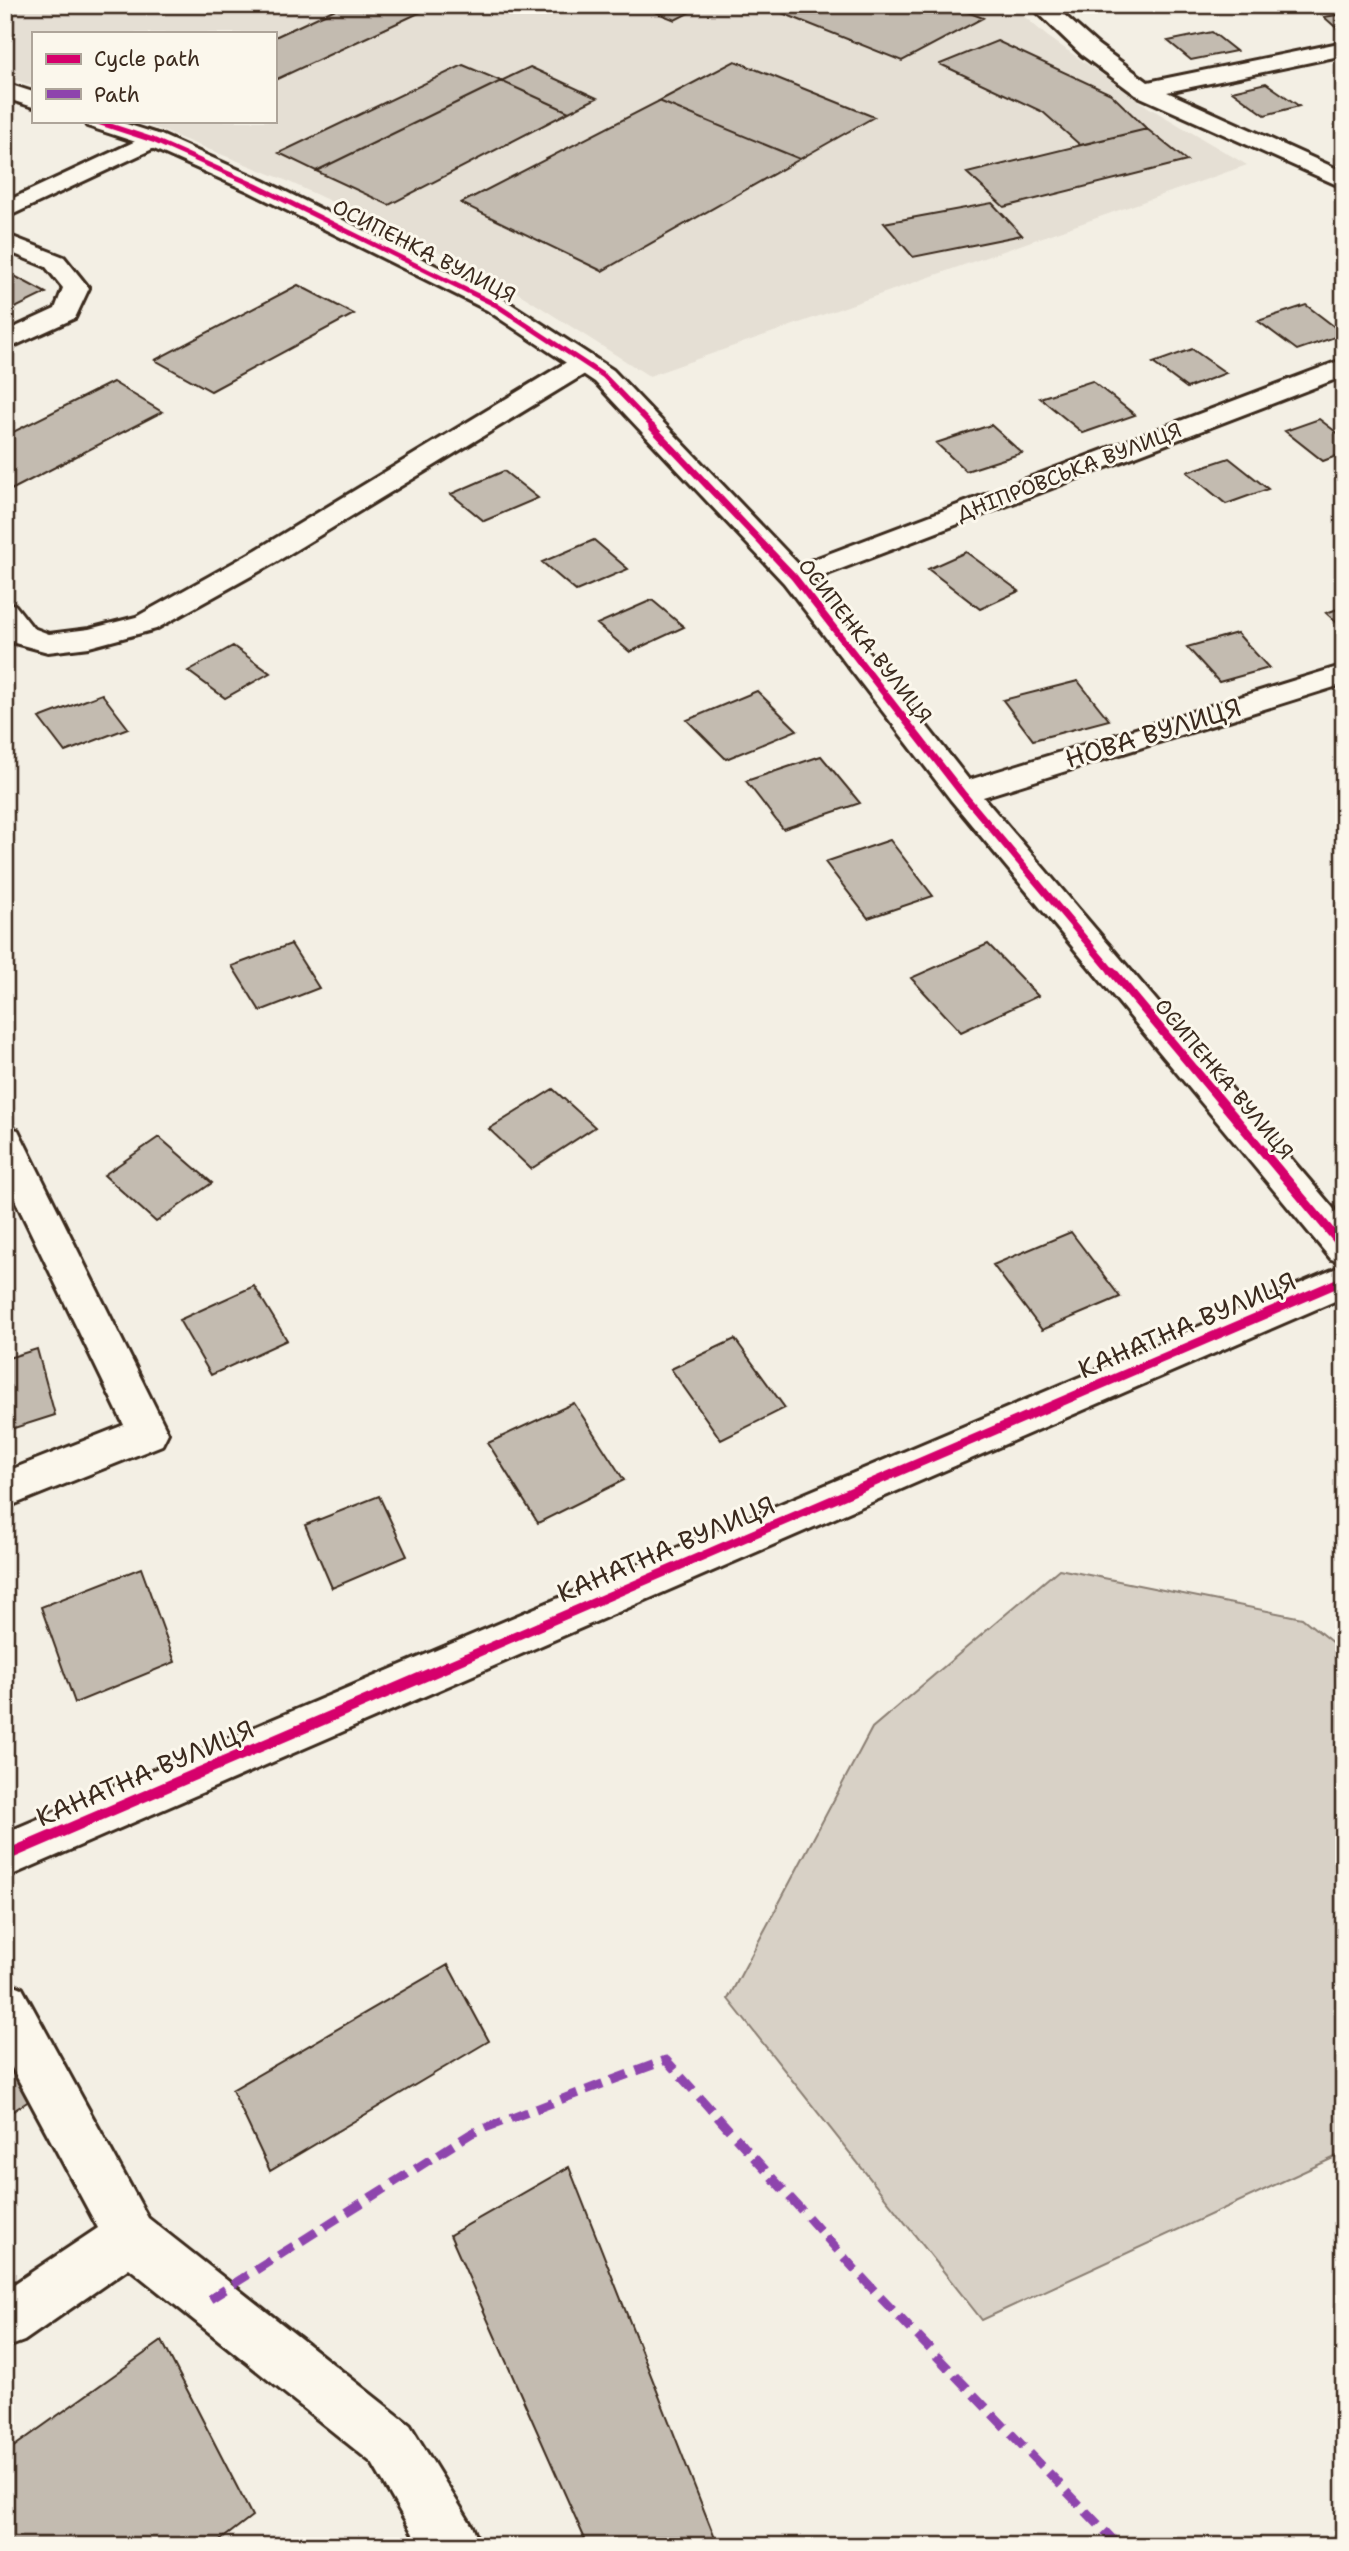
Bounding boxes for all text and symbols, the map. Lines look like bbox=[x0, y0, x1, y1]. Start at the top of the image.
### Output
legend bbox=[32, 32, 276, 122]
text: Cycle path bbox=[94, 45, 200, 73]
text: Path bbox=[94, 81, 140, 109]
street label: ОСИПЕНКА ВУЛИЦЯ bbox=[328, 193, 520, 309]
street label: ДНІПРОВСЬКА ВУЛИЦЯ bbox=[952, 416, 1186, 528]
street label: ОСИПЕНКА ВУЛИЦЯ bbox=[792, 553, 938, 729]
street label: НОВА ВУЛИЦЯ bbox=[1061, 689, 1245, 776]
street label: ОСИПЕНКА ВУЛИЦЯ bbox=[1148, 993, 1300, 1165]
street label: КАНАТНА ВУЛИЦЯ bbox=[1073, 1263, 1301, 1386]
street label: КАНАТНА ВУЛИЦЯ bbox=[552, 1487, 780, 1610]
street label: КАНАТНА ВУЛИЦЯ bbox=[31, 1711, 259, 1834]

